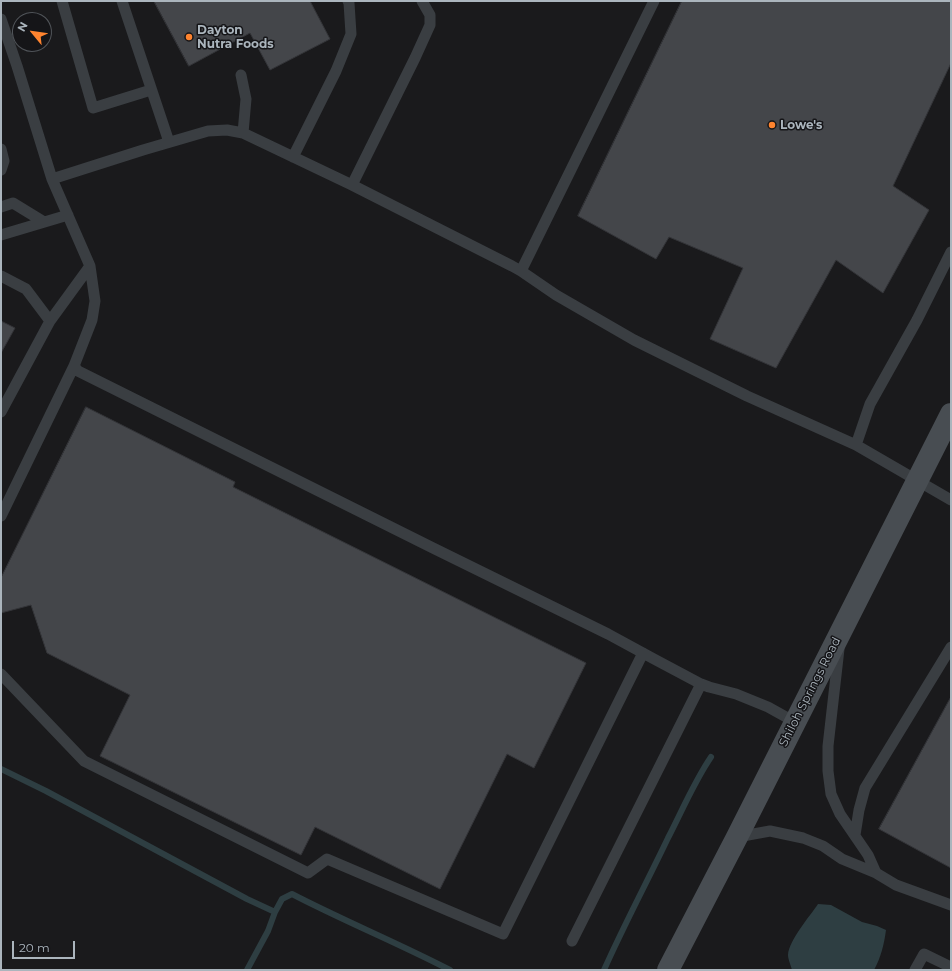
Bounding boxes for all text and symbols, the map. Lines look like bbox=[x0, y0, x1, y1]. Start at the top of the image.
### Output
north arrow bbox=[12, 12, 52, 52]
text: N bbox=[14, 19, 31, 34]
place label: Dayton Nutra Foods bbox=[197, 23, 274, 51]
marker: Dayton Nutra Foods bbox=[184, 32, 194, 42]
place label: Lowe's bbox=[780, 118, 822, 132]
marker: Lowe's bbox=[767, 120, 777, 130]
street label: Shiloh Springs Road bbox=[776, 635, 844, 749]
scale bar bbox=[14, 933, 77, 959]
text: 20 m bbox=[19, 940, 50, 955]

